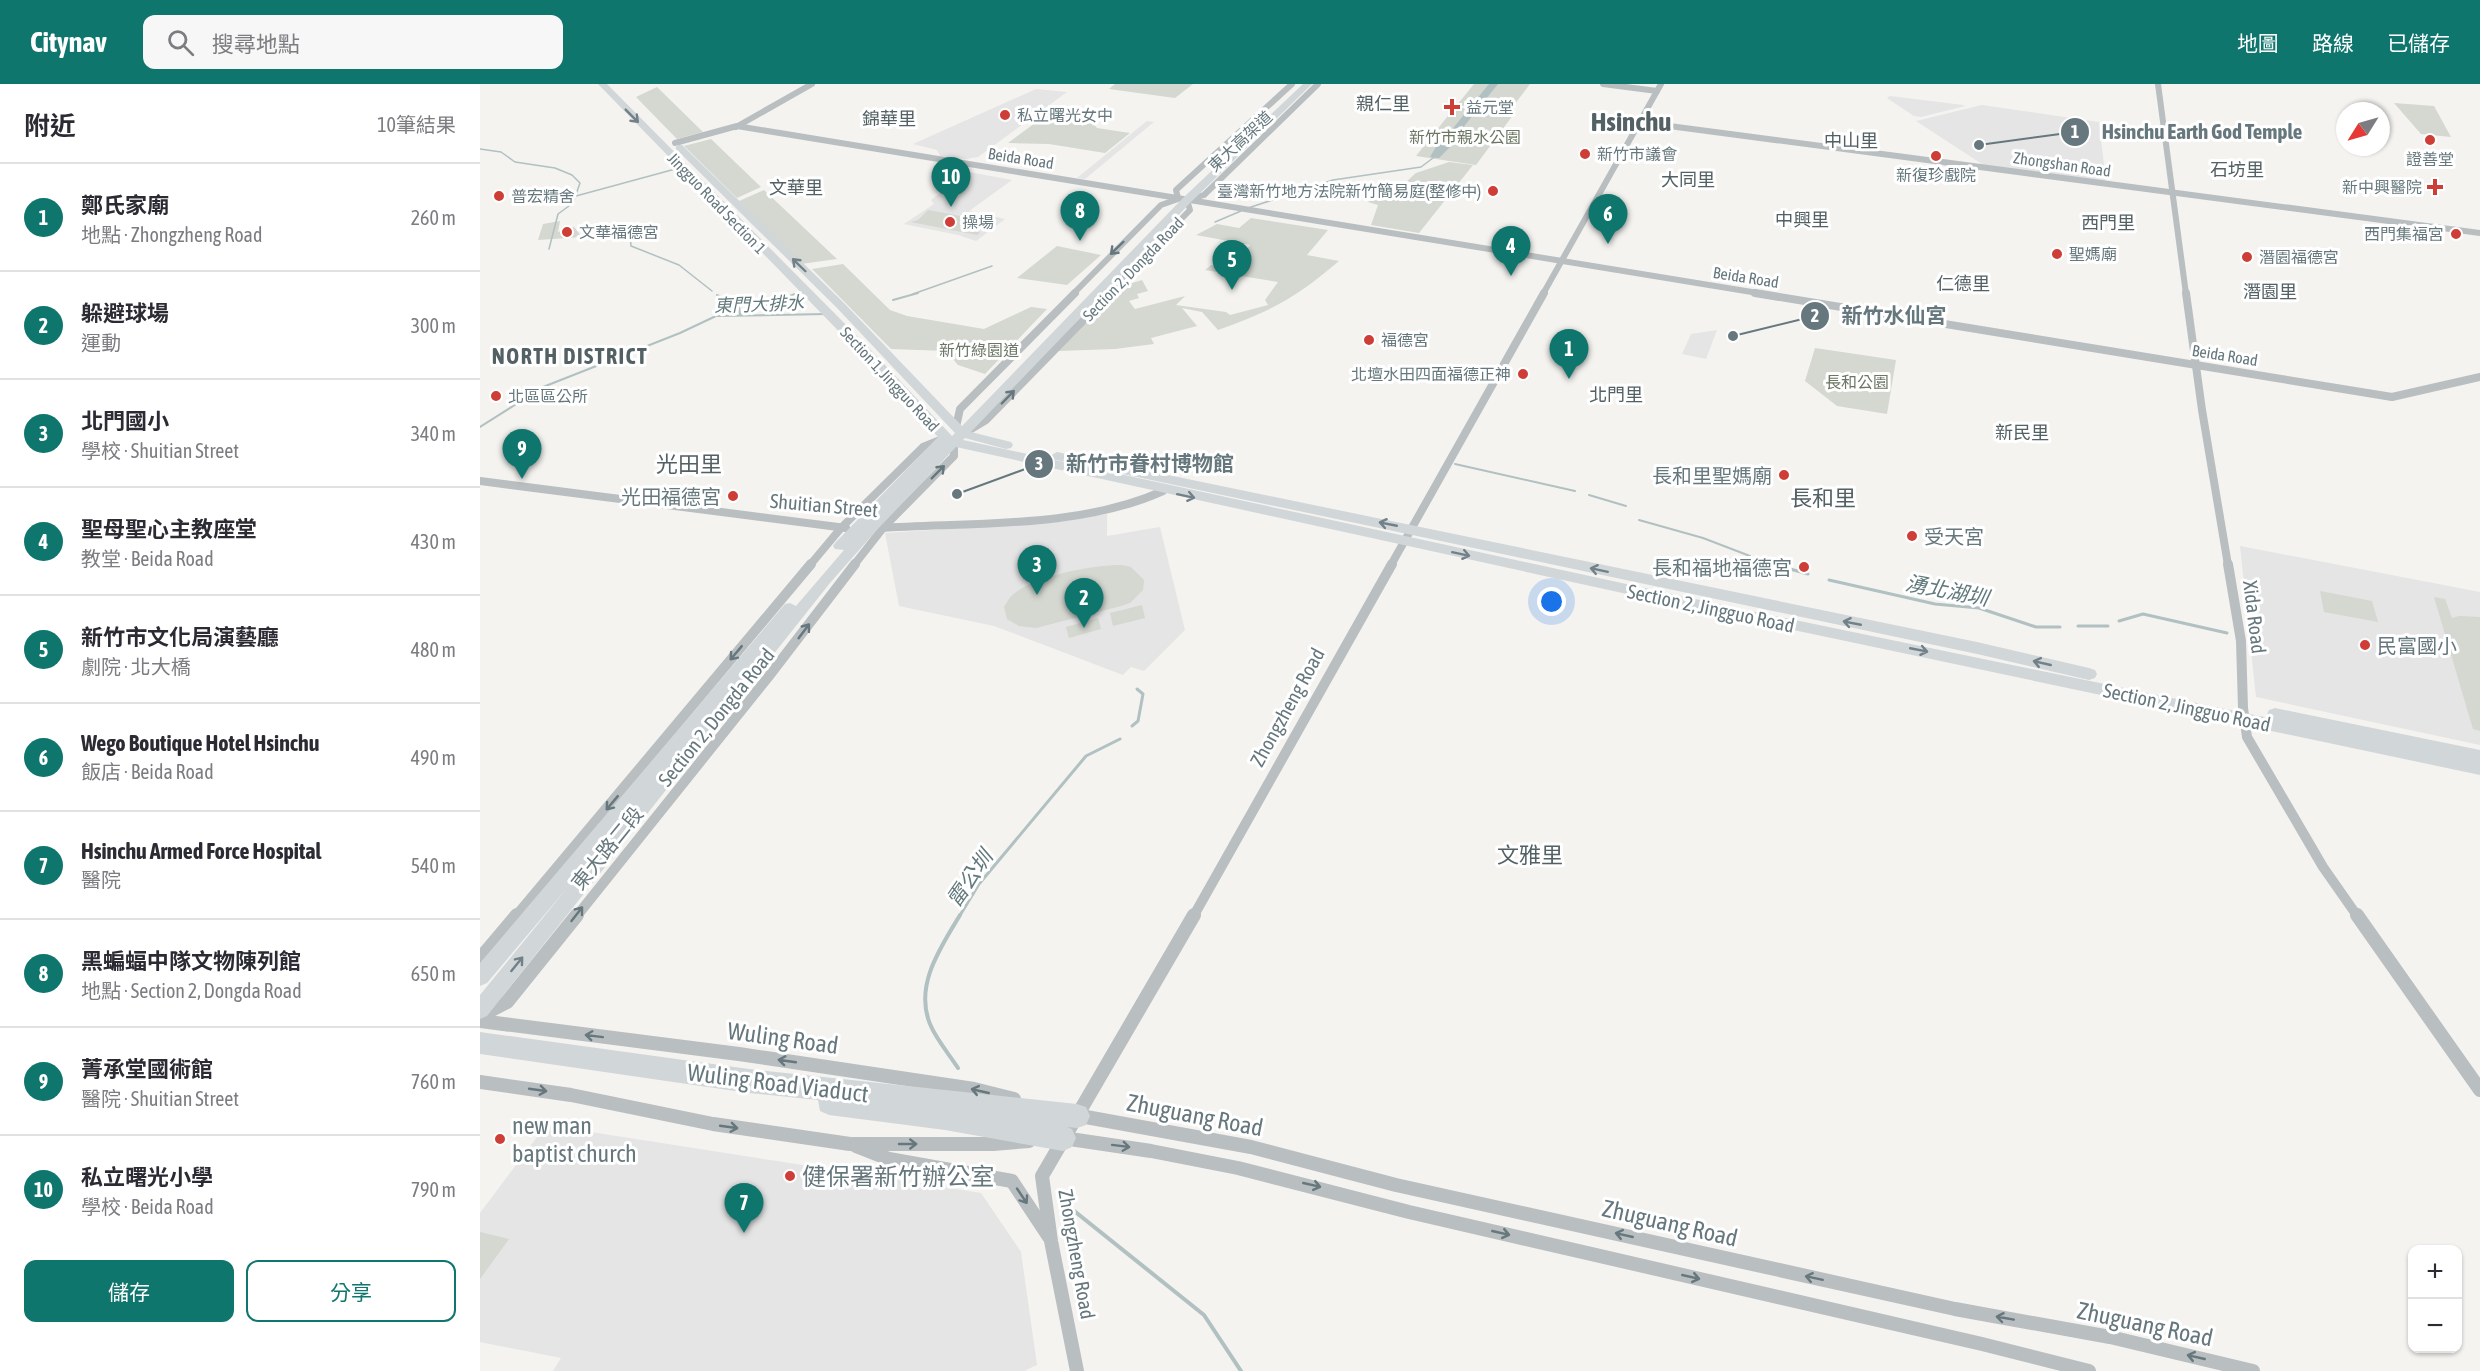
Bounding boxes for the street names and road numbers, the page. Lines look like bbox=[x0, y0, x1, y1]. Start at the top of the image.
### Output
street label: 東大高架道 bbox=[1205, 107, 1275, 175]
street label: Beida Road bbox=[987, 144, 1055, 172]
street label: Zhongshan Road bbox=[2012, 148, 2112, 181]
street label: Jingguo Road Section 1 bbox=[664, 149, 770, 258]
street label: Section 2, Dongda Road bbox=[1079, 214, 1188, 325]
street label: Beida Road bbox=[1712, 263, 1780, 291]
street label: Section 1, Jingguo Road bbox=[836, 323, 943, 436]
street label: Beida Road bbox=[2191, 341, 2259, 369]
street label: Shuitian Street bbox=[769, 489, 879, 521]
street label: Section 2, Jingguo Road bbox=[1625, 579, 1797, 637]
street label: Xida Road bbox=[2239, 579, 2271, 655]
street label: Section 2, Dongda Road bbox=[653, 643, 779, 791]
street label: Zhongzheng Road bbox=[1245, 644, 1329, 770]
street label: Section 2, Jingguo Road bbox=[2101, 678, 2273, 736]
street label: 東大路二段 bbox=[567, 802, 647, 894]
street label: Wuling Road bbox=[726, 1017, 840, 1059]
street label: Wuling Road Viaduct bbox=[686, 1059, 870, 1108]
street label: Zhuguang Road bbox=[1125, 1089, 1265, 1141]
street label: Zhongzheng Road bbox=[1054, 1187, 1100, 1321]
street label: Zhuguang Road bbox=[1600, 1194, 1740, 1252]
street label: Zhuguang Road bbox=[2075, 1296, 2215, 1352]

